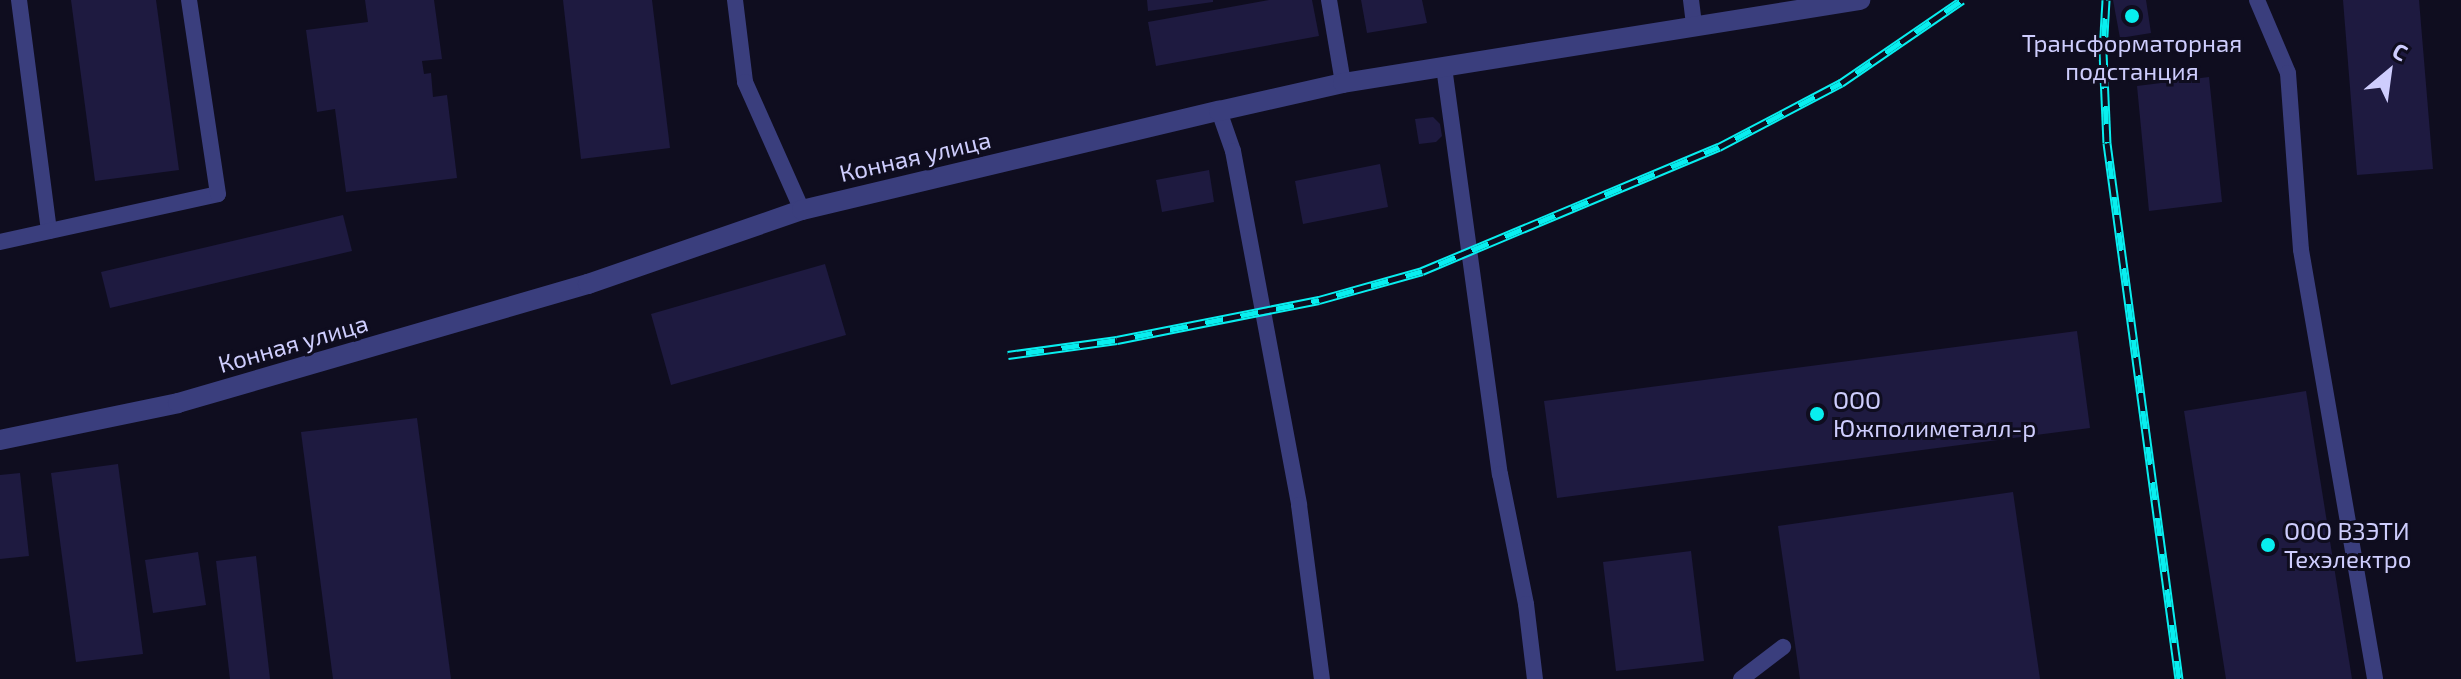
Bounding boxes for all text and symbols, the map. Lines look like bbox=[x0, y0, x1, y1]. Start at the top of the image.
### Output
marker: Трансформаторная подстанция bbox=[2123, 7, 2141, 25]
place label: Трансформаторная подстанция bbox=[2022, 29, 2242, 85]
north arrow bbox=[2349, 32, 2429, 112]
text: С bbox=[2389, 37, 2413, 66]
street label: Конная улица bbox=[836, 125, 994, 187]
street label: Конная улица bbox=[215, 308, 371, 378]
place label: ООО Южполиметалл-р bbox=[1833, 386, 2036, 442]
marker: ООО Южполиметалл-р bbox=[1808, 405, 1826, 423]
place label: ООО ВЗЭТИ Техэлектро bbox=[2284, 517, 2411, 573]
marker: ООО ВЗЭТИ Техэлектро bbox=[2259, 536, 2277, 554]

